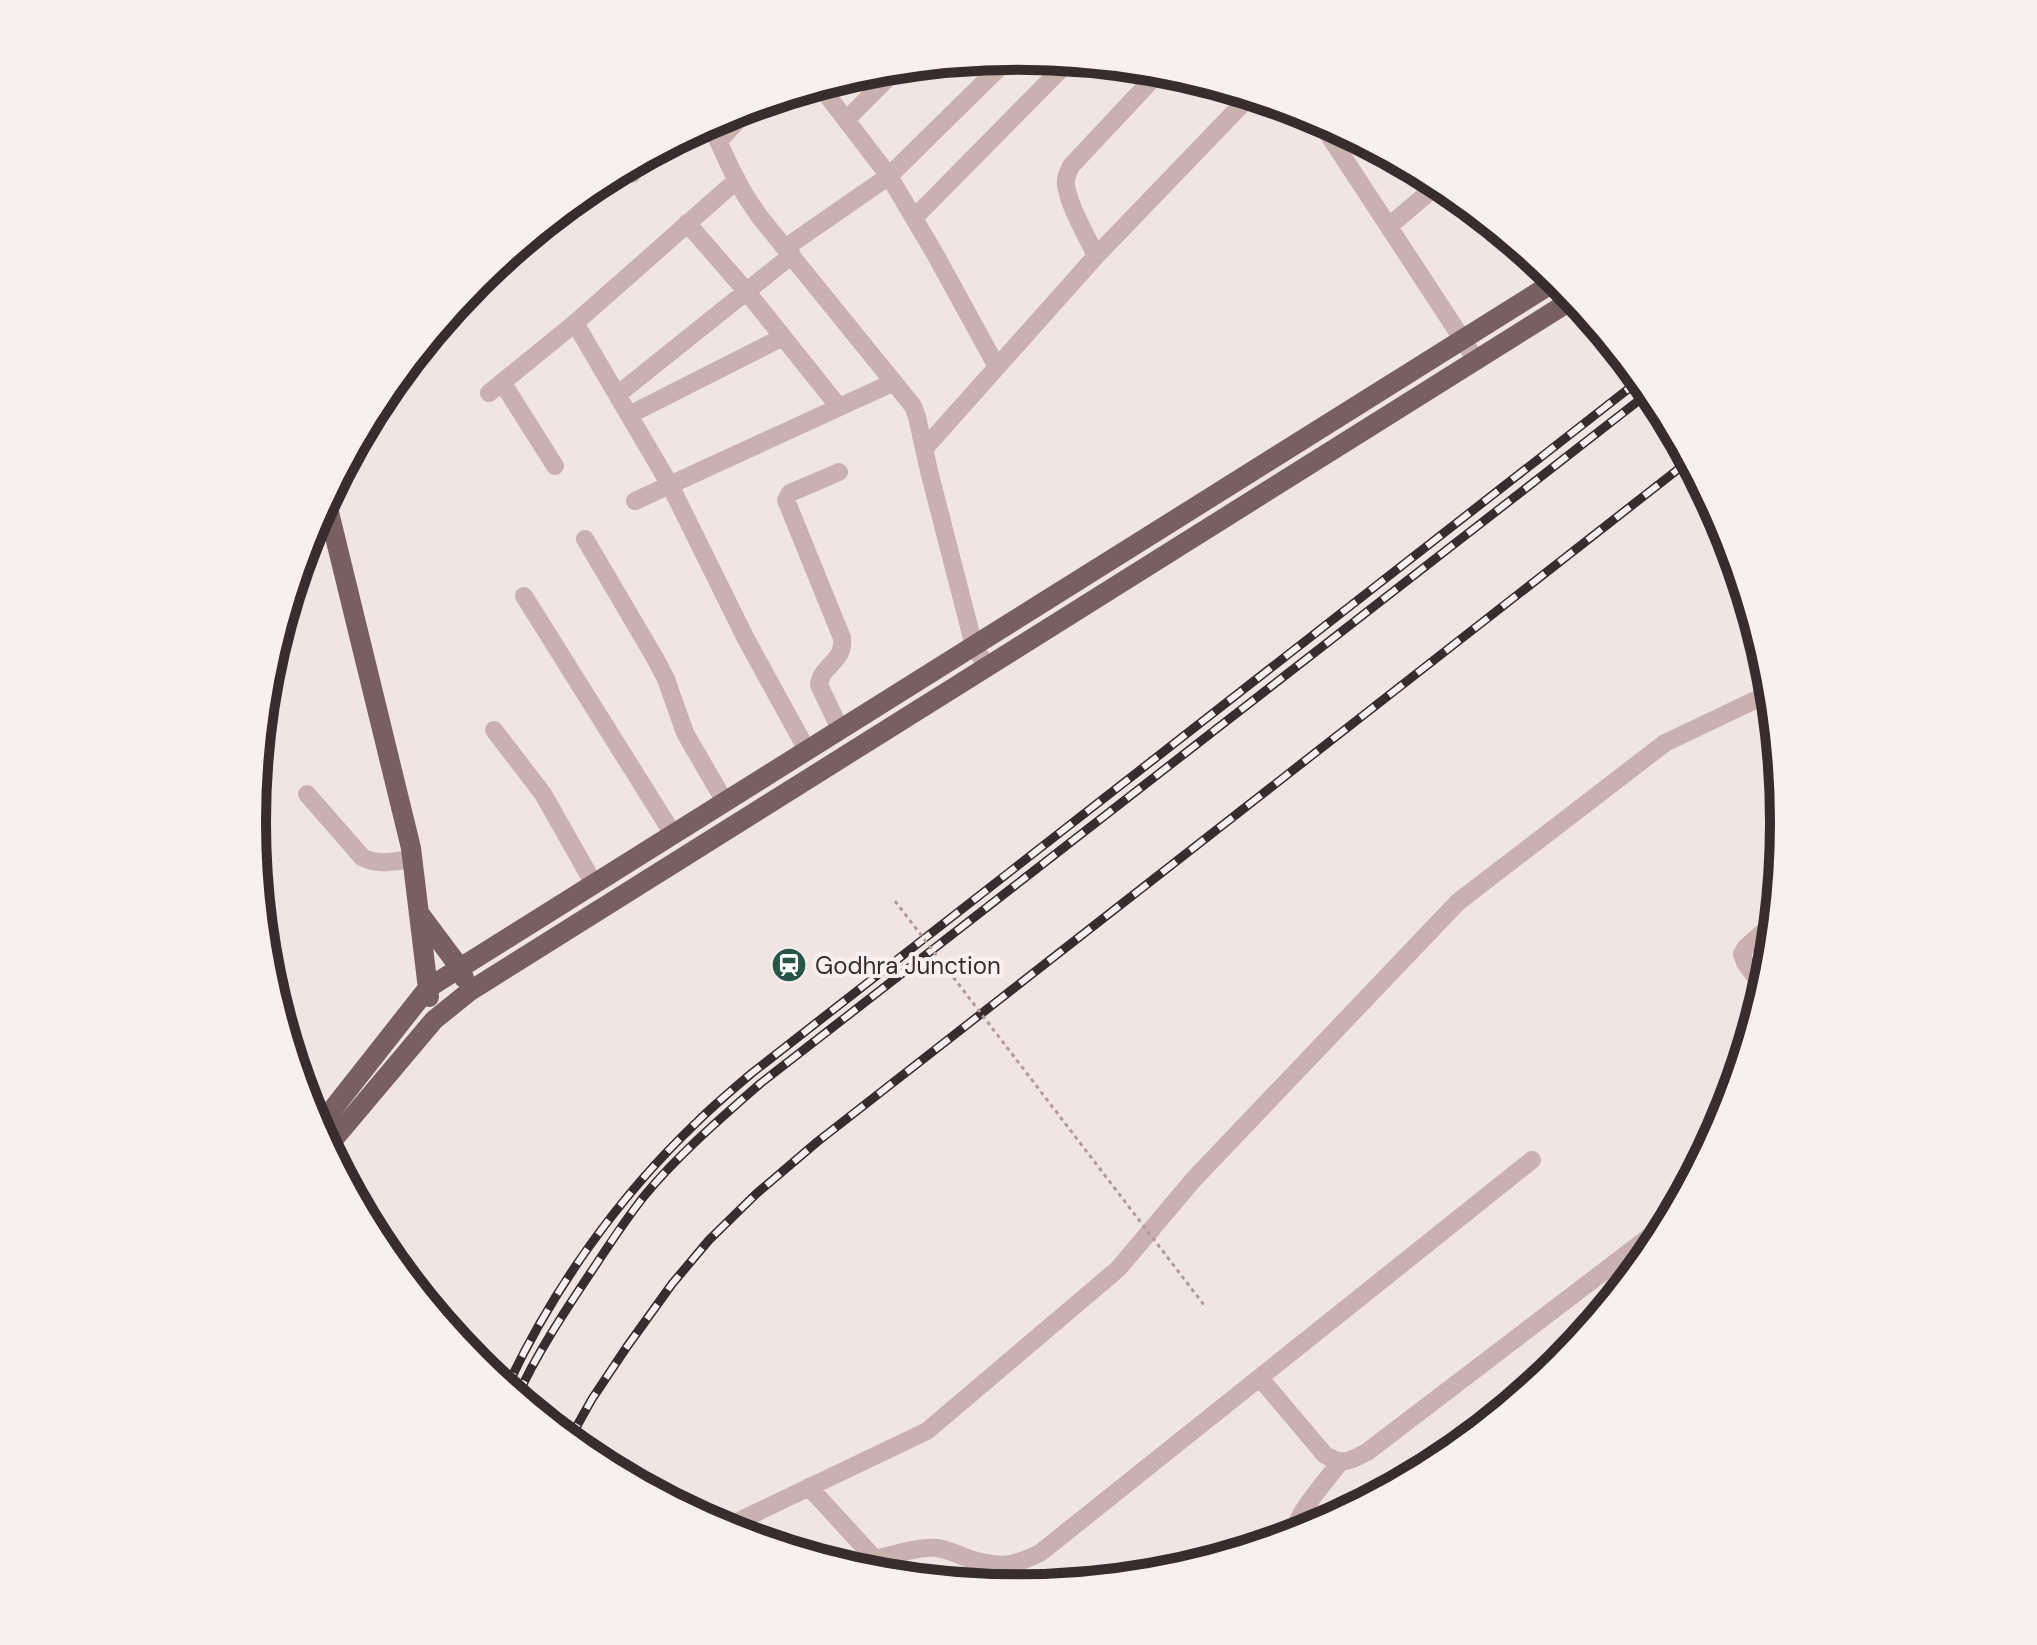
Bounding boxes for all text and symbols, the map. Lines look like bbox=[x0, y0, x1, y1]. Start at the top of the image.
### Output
station icon: Godhra Junction bbox=[770, 946, 808, 984]
place label: Godhra Junction bbox=[815, 950, 1001, 981]

